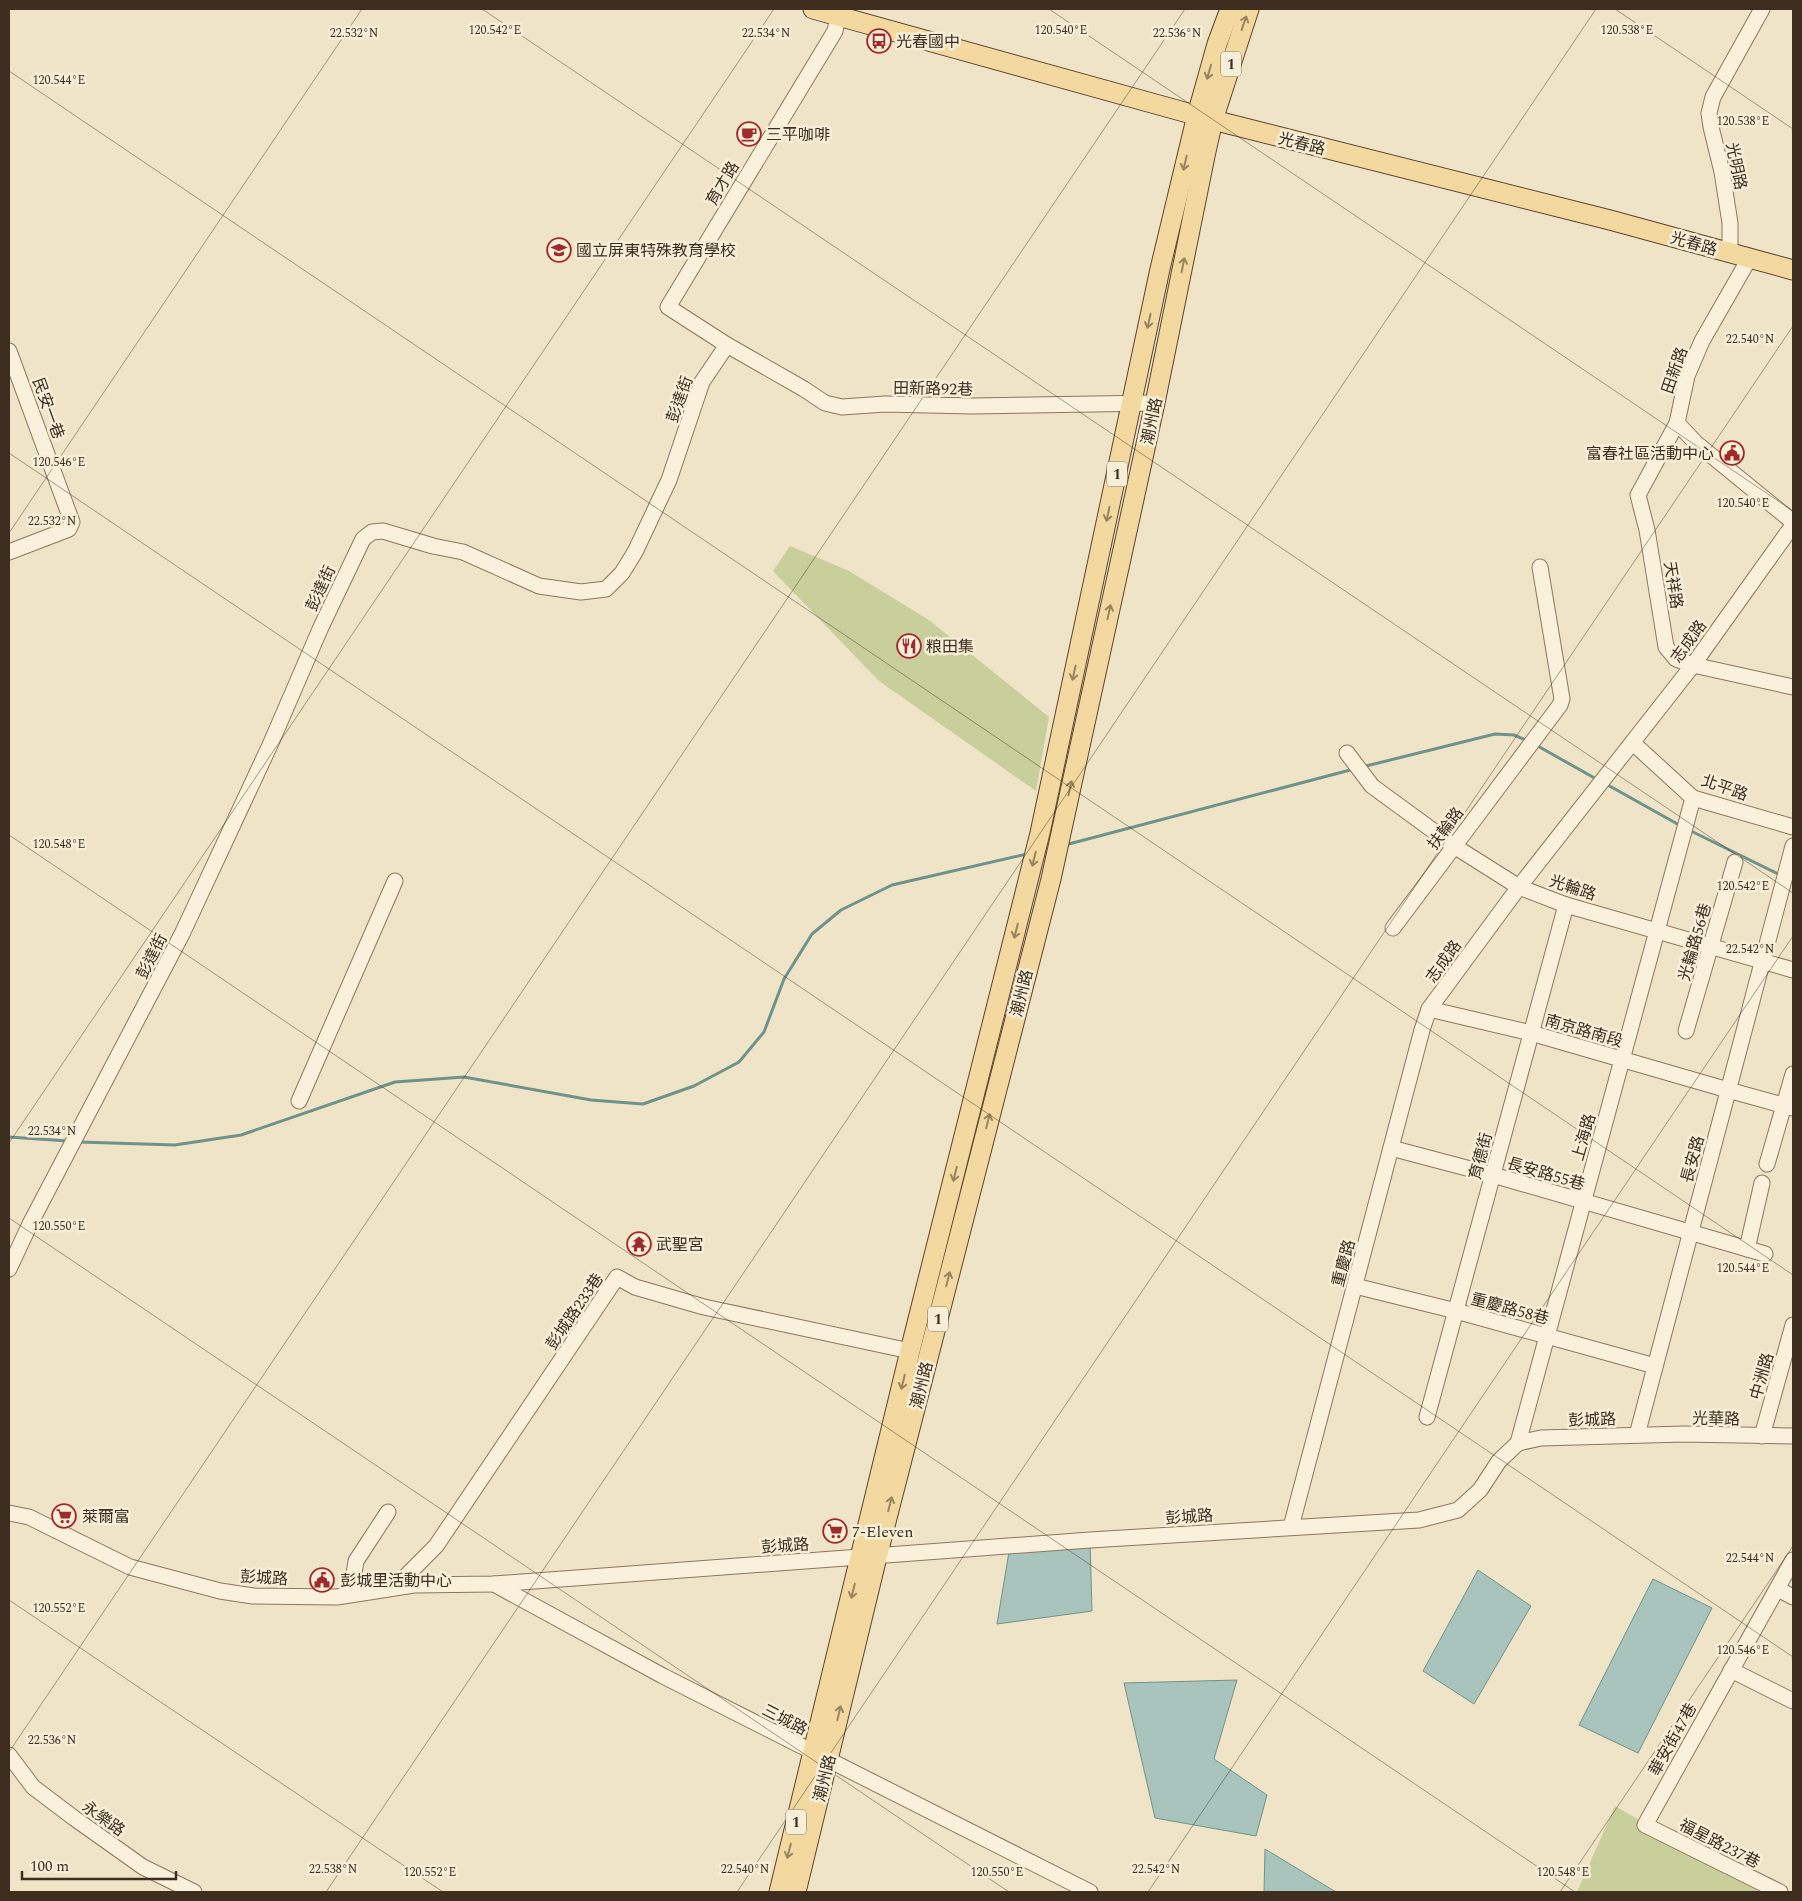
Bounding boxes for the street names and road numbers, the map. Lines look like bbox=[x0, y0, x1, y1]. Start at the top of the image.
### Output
road number: 1 bbox=[1221, 52, 1241, 76]
street label: 光春路 bbox=[1276, 127, 1328, 161]
street label: 光明路 bbox=[1719, 140, 1753, 192]
street label: 育才路 bbox=[700, 157, 746, 210]
street label: 光春路 bbox=[1667, 226, 1720, 262]
street label: 田新路 bbox=[1656, 344, 1694, 397]
street label: 彭達街 bbox=[660, 373, 699, 426]
street label: 民安一巷 bbox=[26, 374, 70, 443]
street label: 田新路92巷 bbox=[893, 376, 973, 402]
street label: 潮州路 bbox=[1135, 395, 1169, 447]
road number: 1 bbox=[1107, 462, 1127, 486]
street label: 天祥路 bbox=[1657, 560, 1689, 611]
street label: 彭達街 bbox=[300, 562, 342, 615]
street label: 志成路 bbox=[1665, 615, 1713, 668]
street label: 北平路 bbox=[1698, 769, 1751, 807]
street label: 扶輪路 bbox=[1422, 802, 1470, 855]
street label: 光輪路 bbox=[1546, 869, 1599, 907]
street label: 光輪路56巷 bbox=[1672, 901, 1718, 984]
street label: 彭達街 bbox=[130, 930, 173, 983]
street label: 志成路 bbox=[1420, 935, 1468, 988]
street label: 潮州路 bbox=[1005, 967, 1039, 1019]
street label: 南京路南段 bbox=[1542, 1008, 1625, 1054]
street label: 上海路 bbox=[1566, 1111, 1602, 1164]
street label: 育德街 bbox=[1463, 1130, 1499, 1183]
street label: 長安路 bbox=[1675, 1133, 1711, 1186]
street label: 長安路55巷 bbox=[1504, 1151, 1587, 1197]
street label: 重慶路 bbox=[1326, 1237, 1362, 1290]
street label: 彭城路233巷 bbox=[540, 1268, 609, 1355]
street label: 重慶路58巷 bbox=[1468, 1287, 1551, 1331]
road number: 1 bbox=[928, 1306, 948, 1332]
street label: 中洲路 bbox=[1744, 1350, 1780, 1403]
street label: 潮州路 bbox=[905, 1359, 939, 1411]
street label: 彭城路 bbox=[1568, 1407, 1616, 1433]
street label: 光華路 bbox=[1692, 1407, 1740, 1431]
street label: 彭城路 bbox=[1164, 1503, 1214, 1531]
street label: 彭城路 bbox=[760, 1532, 810, 1560]
street label: 彭城路 bbox=[239, 1565, 289, 1591]
street label: 三城路 bbox=[758, 1698, 811, 1741]
street label: 華安街47巷 bbox=[1643, 1699, 1703, 1780]
street label: 潮州路 bbox=[808, 1752, 842, 1804]
street label: 永樂路 bbox=[77, 1795, 130, 1842]
road number: 1 bbox=[786, 1810, 806, 1834]
street label: 福星路237巷 bbox=[1675, 1813, 1764, 1875]

